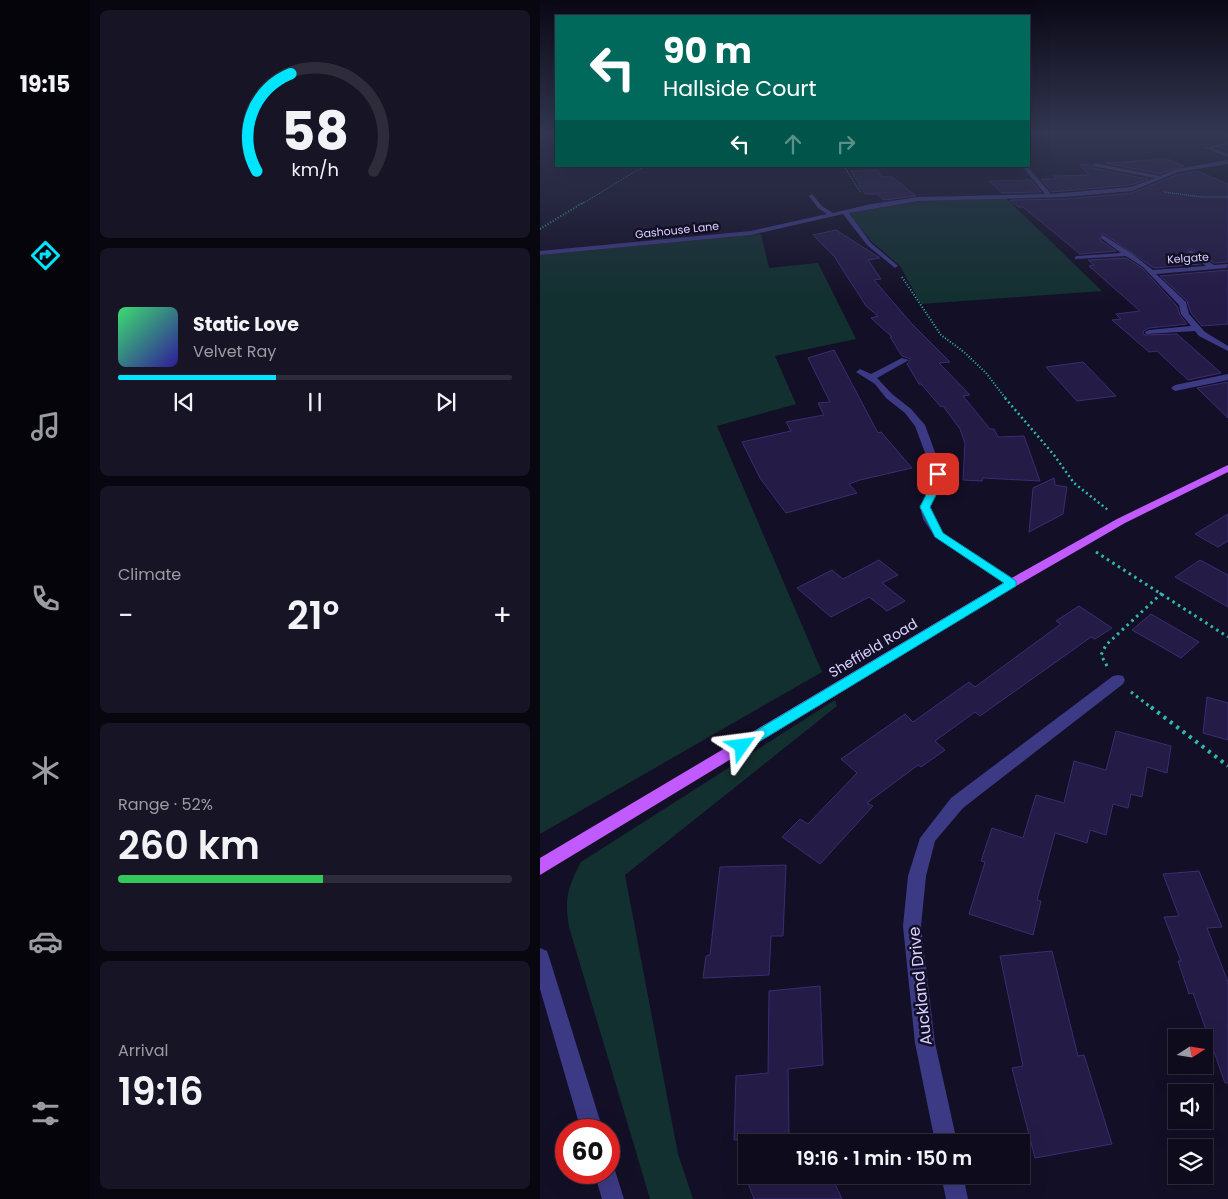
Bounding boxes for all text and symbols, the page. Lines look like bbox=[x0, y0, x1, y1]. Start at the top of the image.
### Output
text: 90 m bbox=[663, 26, 752, 75]
icon: left bbox=[580, 35, 645, 100]
text: 19:15 bbox=[20, 69, 70, 100]
text: Hallside Court bbox=[663, 73, 817, 104]
text: 58 bbox=[281, 95, 349, 168]
icon: left bbox=[726, 130, 754, 158]
icon: ahead bbox=[779, 130, 807, 158]
icon: right bbox=[832, 130, 860, 158]
text: km/h bbox=[291, 157, 339, 182]
street label: Gashouse Lane bbox=[634, 218, 720, 242]
icon: directions bbox=[28, 238, 63, 273]
street label: Kelgate bbox=[1167, 249, 1210, 267]
text: Static Love bbox=[193, 311, 299, 338]
text: Velvet Ray bbox=[193, 340, 276, 363]
icon: previous bbox=[170, 388, 198, 416]
icon: pause bbox=[301, 388, 329, 416]
icon: next bbox=[432, 388, 460, 416]
icon: music bbox=[28, 409, 63, 444]
pin bbox=[917, 453, 959, 495]
icon: arrive bbox=[924, 460, 952, 488]
text: Climate bbox=[118, 563, 181, 586]
icon: phone bbox=[28, 581, 63, 616]
text: 21° bbox=[287, 589, 339, 642]
text: − bbox=[118, 596, 133, 635]
text: + bbox=[493, 596, 512, 635]
street label: Sheffield Road bbox=[825, 614, 921, 682]
position arrow bbox=[715, 719, 767, 771]
icon: climate bbox=[28, 753, 63, 788]
text: Range · 52% bbox=[118, 793, 213, 816]
text: 260 km bbox=[118, 819, 260, 872]
icon: car bbox=[28, 924, 63, 959]
street label: Auckland Drive bbox=[902, 925, 938, 1046]
north arrow bbox=[1168, 1029, 1212, 1074]
map controls bbox=[1168, 1029, 1213, 1184]
text: Arrival bbox=[118, 1039, 168, 1062]
text: 19:16 bbox=[118, 1065, 204, 1118]
button: sound bbox=[1168, 1084, 1213, 1129]
icon: filters bbox=[28, 1096, 63, 1131]
speed limit sign: 60 bbox=[555, 1119, 620, 1184]
button: layers bbox=[1168, 1139, 1213, 1184]
text: 19:16 · 1 min · 150 m bbox=[796, 1145, 972, 1172]

